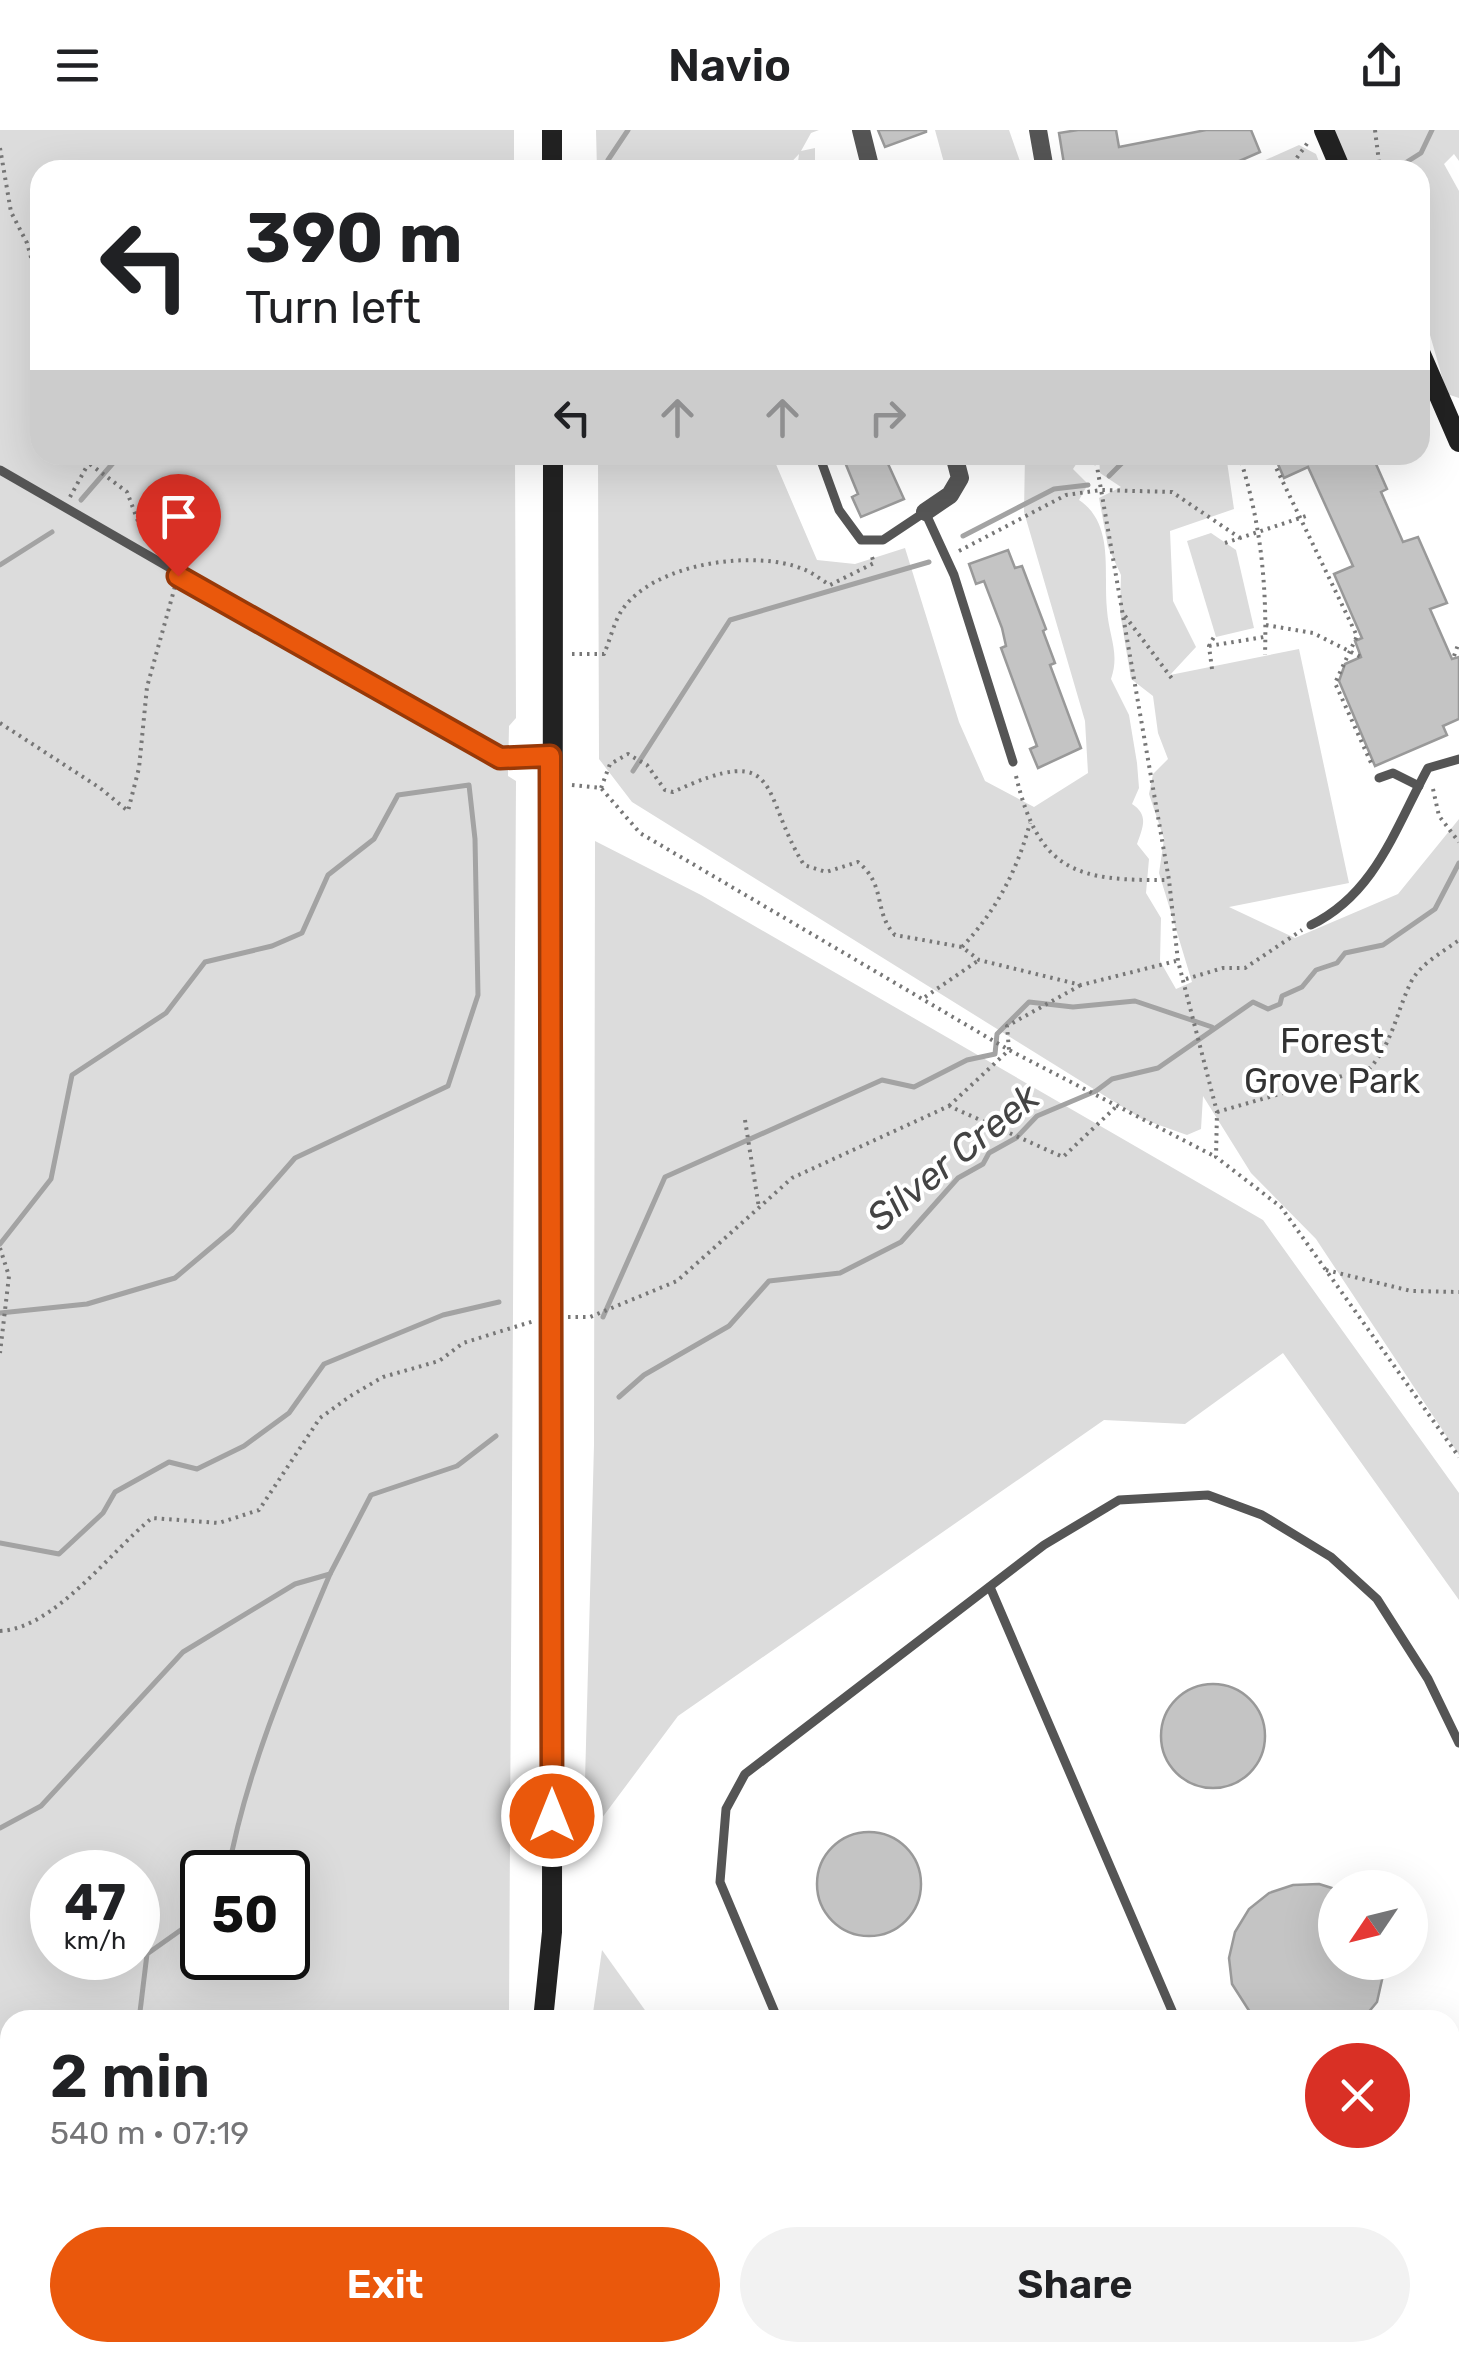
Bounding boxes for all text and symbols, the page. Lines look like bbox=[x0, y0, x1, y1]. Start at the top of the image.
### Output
icon: menu bbox=[50, 38, 105, 93]
icon: share bbox=[1354, 38, 1409, 93]
text: Navio bbox=[668, 39, 791, 92]
text: 390 m bbox=[245, 197, 463, 280]
icon: left bbox=[80, 200, 210, 330]
text: Turn left bbox=[245, 281, 421, 334]
icon: left bbox=[545, 390, 600, 445]
icon: ahead bbox=[650, 390, 705, 445]
icon: ahead bbox=[755, 390, 810, 445]
icon: right bbox=[860, 390, 915, 445]
pin bbox=[136, 474, 221, 577]
icon: arrive bbox=[151, 489, 206, 544]
park label: Forest Grove Park bbox=[1244, 1020, 1420, 1102]
water label: Silver Creek bbox=[858, 1073, 1049, 1240]
position arrow bbox=[500, 1764, 604, 1868]
speed limit sign: 50 bbox=[180, 1850, 310, 1980]
north arrow bbox=[1318, 1870, 1428, 1980]
map controls bbox=[1318, 1870, 1428, 1980]
text: 47 bbox=[64, 1873, 126, 1933]
text: km/h bbox=[64, 1926, 126, 1955]
text: 2 min bbox=[50, 2041, 210, 2112]
button: close bbox=[1305, 2043, 1410, 2148]
text: 540 m · 07:19 bbox=[50, 2114, 249, 2152]
button: Exit bbox=[50, 2227, 720, 2342]
button: Share bbox=[740, 2227, 1410, 2342]

